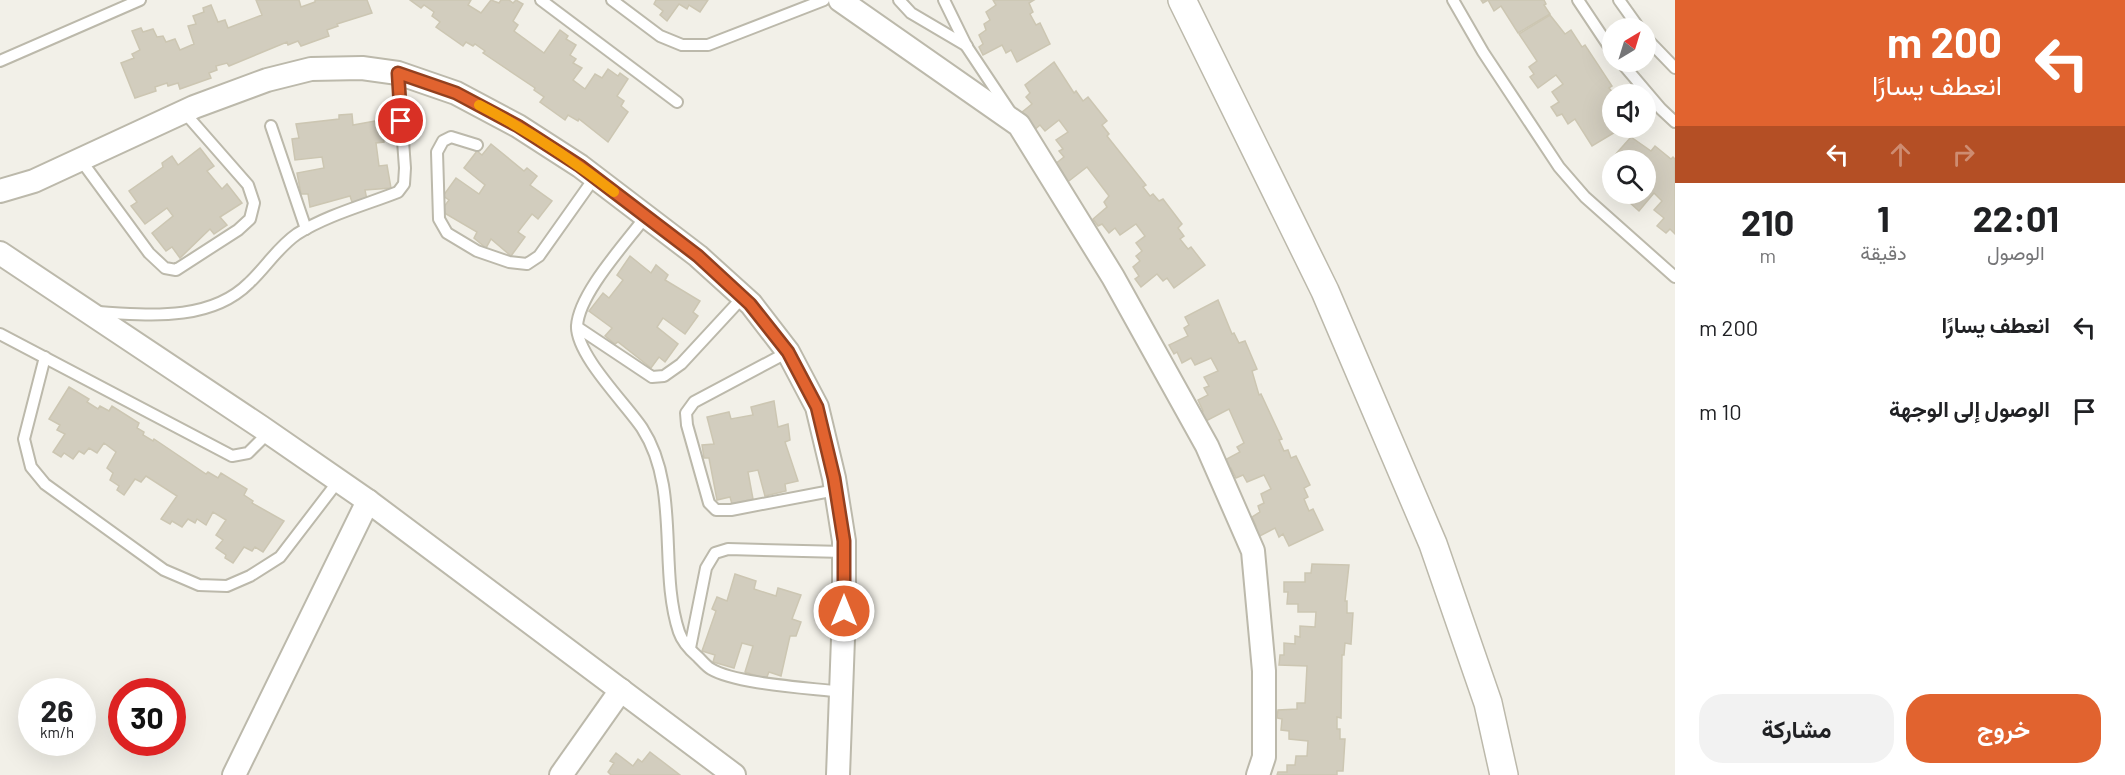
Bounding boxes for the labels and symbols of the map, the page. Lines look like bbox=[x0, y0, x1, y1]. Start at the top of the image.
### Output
north arrow bbox=[1602, 18, 1656, 72]
pin bbox=[375, 95, 426, 146]
position arrow bbox=[812, 579, 876, 643]
speed limit sign: 30 bbox=[108, 678, 186, 756]

